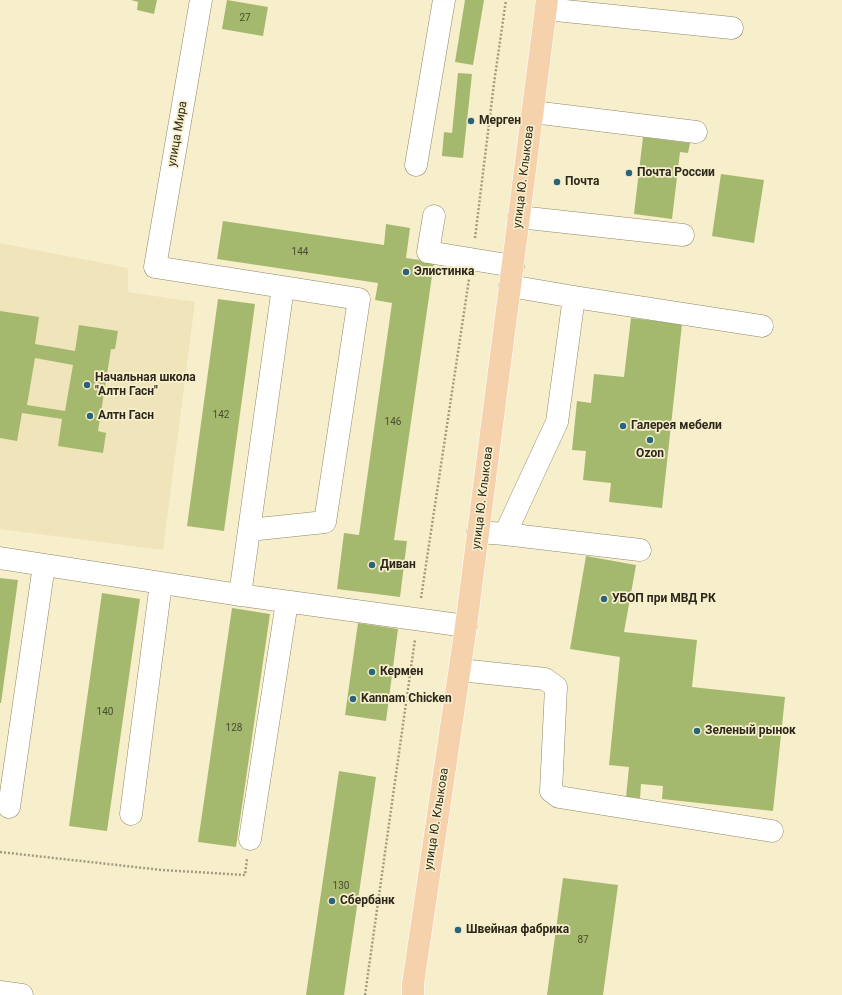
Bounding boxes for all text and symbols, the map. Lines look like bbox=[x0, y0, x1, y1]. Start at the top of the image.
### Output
house number: 27 bbox=[239, 12, 251, 24]
street label: улица Мира bbox=[165, 100, 191, 168]
place label: Мерген bbox=[479, 114, 521, 128]
marker: Мерген bbox=[466, 116, 476, 126]
street label: улица Ю. Клыкова bbox=[511, 125, 537, 229]
place label: Почта России bbox=[637, 166, 715, 180]
marker: Почта России bbox=[624, 168, 634, 178]
place label: Почта bbox=[565, 175, 599, 189]
marker: Почта bbox=[552, 177, 562, 187]
house number: 144 bbox=[292, 246, 308, 258]
place label: Элистинка bbox=[414, 265, 474, 279]
marker: Элистинка bbox=[401, 267, 411, 277]
place label: Начальная школа "Алтн Гасн" bbox=[95, 371, 196, 399]
marker: Начальная школа "Алтн Гасн" bbox=[82, 380, 92, 390]
place label: Алтн Гасн bbox=[98, 409, 154, 423]
house number: 142 bbox=[213, 409, 229, 421]
marker: Алтн Гасн bbox=[85, 411, 95, 421]
house number: 146 bbox=[385, 416, 401, 428]
place label: Галерея мебели bbox=[631, 419, 722, 433]
marker: Галерея мебели bbox=[618, 421, 628, 431]
marker: Ozon bbox=[645, 435, 655, 445]
street label: улица Ю. Клыкова bbox=[470, 446, 496, 550]
place label: Ozon bbox=[636, 447, 664, 461]
place label: Диван bbox=[380, 558, 416, 572]
marker: Диван bbox=[367, 560, 377, 570]
place label: УБОП при МВД РК bbox=[612, 592, 716, 606]
marker: УБОП при МВД РК bbox=[599, 594, 609, 604]
place label: Кермен bbox=[380, 665, 423, 679]
marker: Кермен bbox=[367, 667, 377, 677]
place label: Kannam Chicken bbox=[361, 692, 452, 706]
marker: Kannam Chicken bbox=[348, 694, 358, 704]
house number: 140 bbox=[97, 706, 113, 718]
house number: 128 bbox=[226, 722, 242, 734]
place label: Зеленый рынок bbox=[705, 724, 796, 738]
marker: Зеленый рынок bbox=[692, 726, 702, 736]
street label: улица Ю. Клыкова bbox=[422, 767, 452, 871]
house number: 130 bbox=[333, 880, 349, 892]
place label: Сбербанк bbox=[340, 894, 395, 908]
marker: Сбербанк bbox=[327, 896, 337, 906]
place label: Швейная фабрика bbox=[466, 923, 569, 937]
marker: Швейная фабрика bbox=[453, 925, 463, 935]
house number: 87 bbox=[577, 934, 589, 946]

